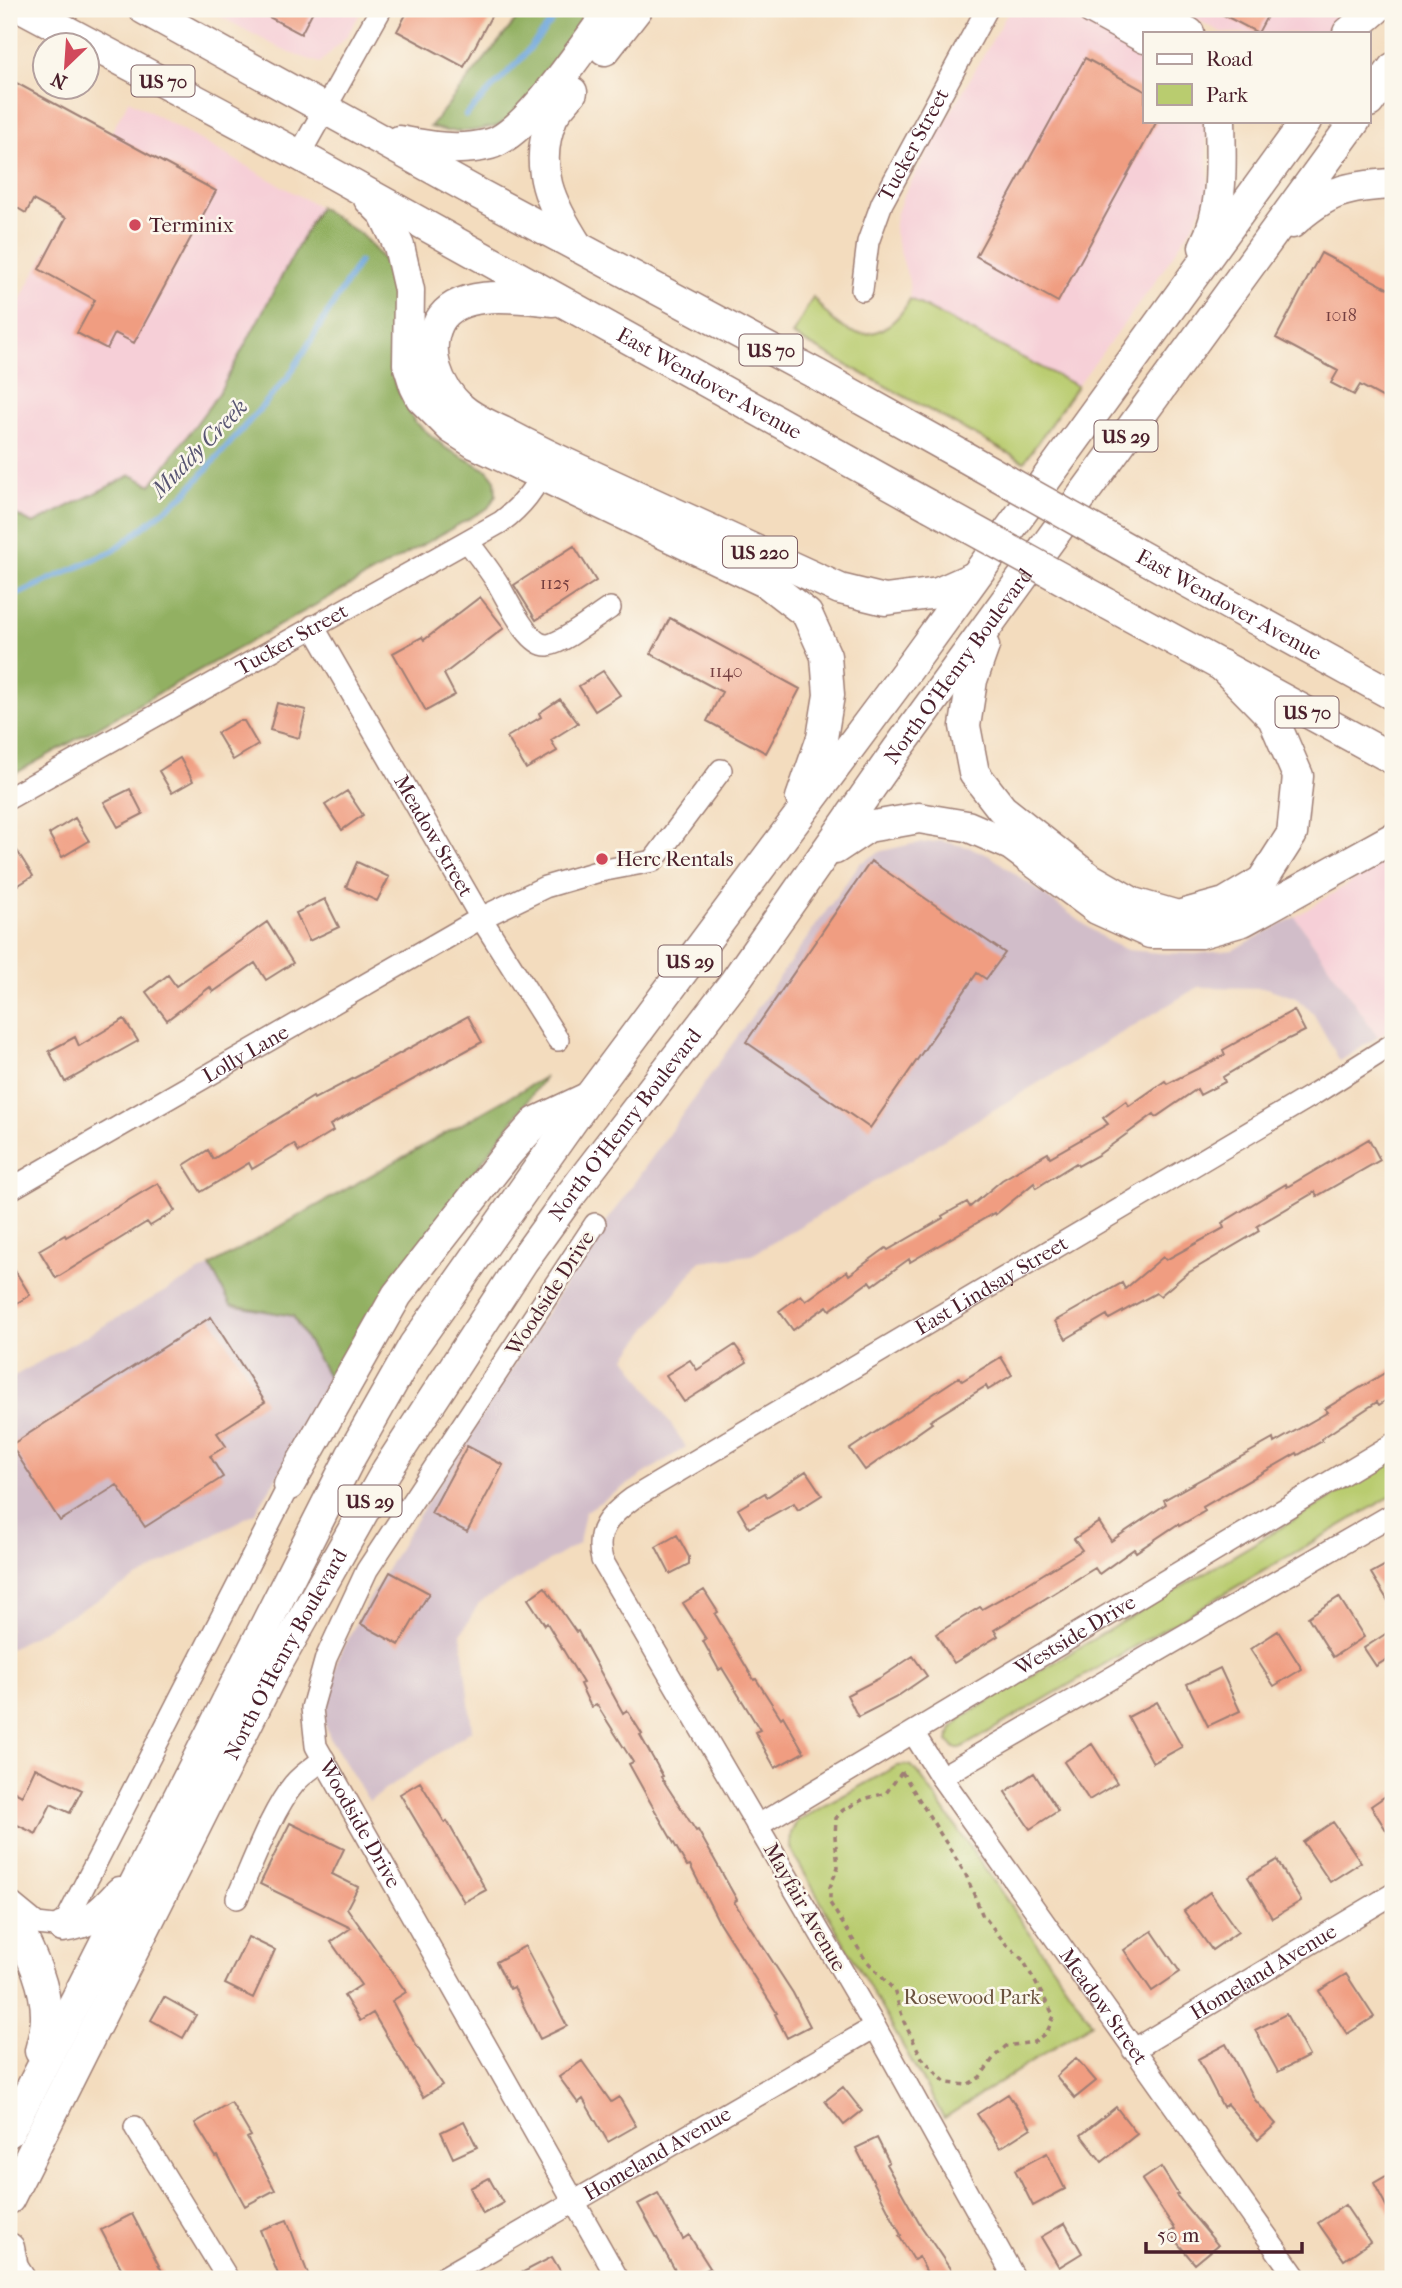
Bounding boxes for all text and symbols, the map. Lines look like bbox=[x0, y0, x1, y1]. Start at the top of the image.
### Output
north arrow bbox=[32, 32, 102, 102]
legend bbox=[1143, 32, 1370, 122]
text: Road bbox=[1206, 47, 1253, 71]
road number: US 70 bbox=[132, 66, 194, 96]
text: N bbox=[48, 67, 70, 94]
text: Park bbox=[1206, 83, 1248, 107]
street label: Tucker Street bbox=[873, 84, 954, 205]
place label: Terminix bbox=[149, 213, 234, 237]
marker: Terminix bbox=[127, 217, 143, 233]
house number: 1018 bbox=[1325, 305, 1357, 326]
street label: East Wendover Avenue bbox=[613, 322, 806, 444]
road number: US 70 bbox=[740, 334, 802, 366]
water label: Muddy Creek bbox=[144, 393, 253, 505]
road number: US 29 bbox=[1094, 420, 1158, 452]
road number: US 220 bbox=[723, 537, 797, 568]
street label: East Wendover Avenue bbox=[1132, 544, 1326, 665]
street label: North O'Henry Boulevard bbox=[879, 563, 1038, 768]
house number: 1125 bbox=[540, 573, 570, 594]
street label: Tucker Street bbox=[231, 598, 352, 680]
house number: 1140 bbox=[709, 661, 743, 682]
road number: US 70 bbox=[1276, 696, 1338, 727]
street label: Meadow Street bbox=[389, 771, 478, 901]
place label: Herc Rentals bbox=[616, 847, 734, 871]
marker: Herc Rentals bbox=[594, 851, 610, 867]
road number: US 29 bbox=[658, 945, 722, 976]
street label: Lolly Lane bbox=[198, 1020, 293, 1088]
street label: North O'Henry Boulevard bbox=[544, 1023, 707, 1225]
street label: Woodside Drive bbox=[500, 1226, 599, 1361]
street label: East Lindsay Street bbox=[911, 1231, 1072, 1340]
road number: US 29 bbox=[338, 1485, 402, 1516]
street label: North O'Henry Boulevard bbox=[219, 1544, 352, 1763]
street label: Westside Drive bbox=[1010, 1590, 1140, 1681]
street label: Woodside Drive bbox=[314, 1755, 406, 1892]
street label: Mayfair Avenue bbox=[759, 1839, 851, 1975]
street label: Homeland Avenue bbox=[1186, 1919, 1341, 2025]
street label: Meadow Street bbox=[1054, 1944, 1153, 2069]
park label: Rosewood Park bbox=[903, 1985, 1041, 2009]
street label: Homeland Avenue bbox=[579, 2101, 735, 2206]
scale bar bbox=[1146, 2211, 1302, 2255]
text: 50 m bbox=[1157, 2223, 1200, 2247]

